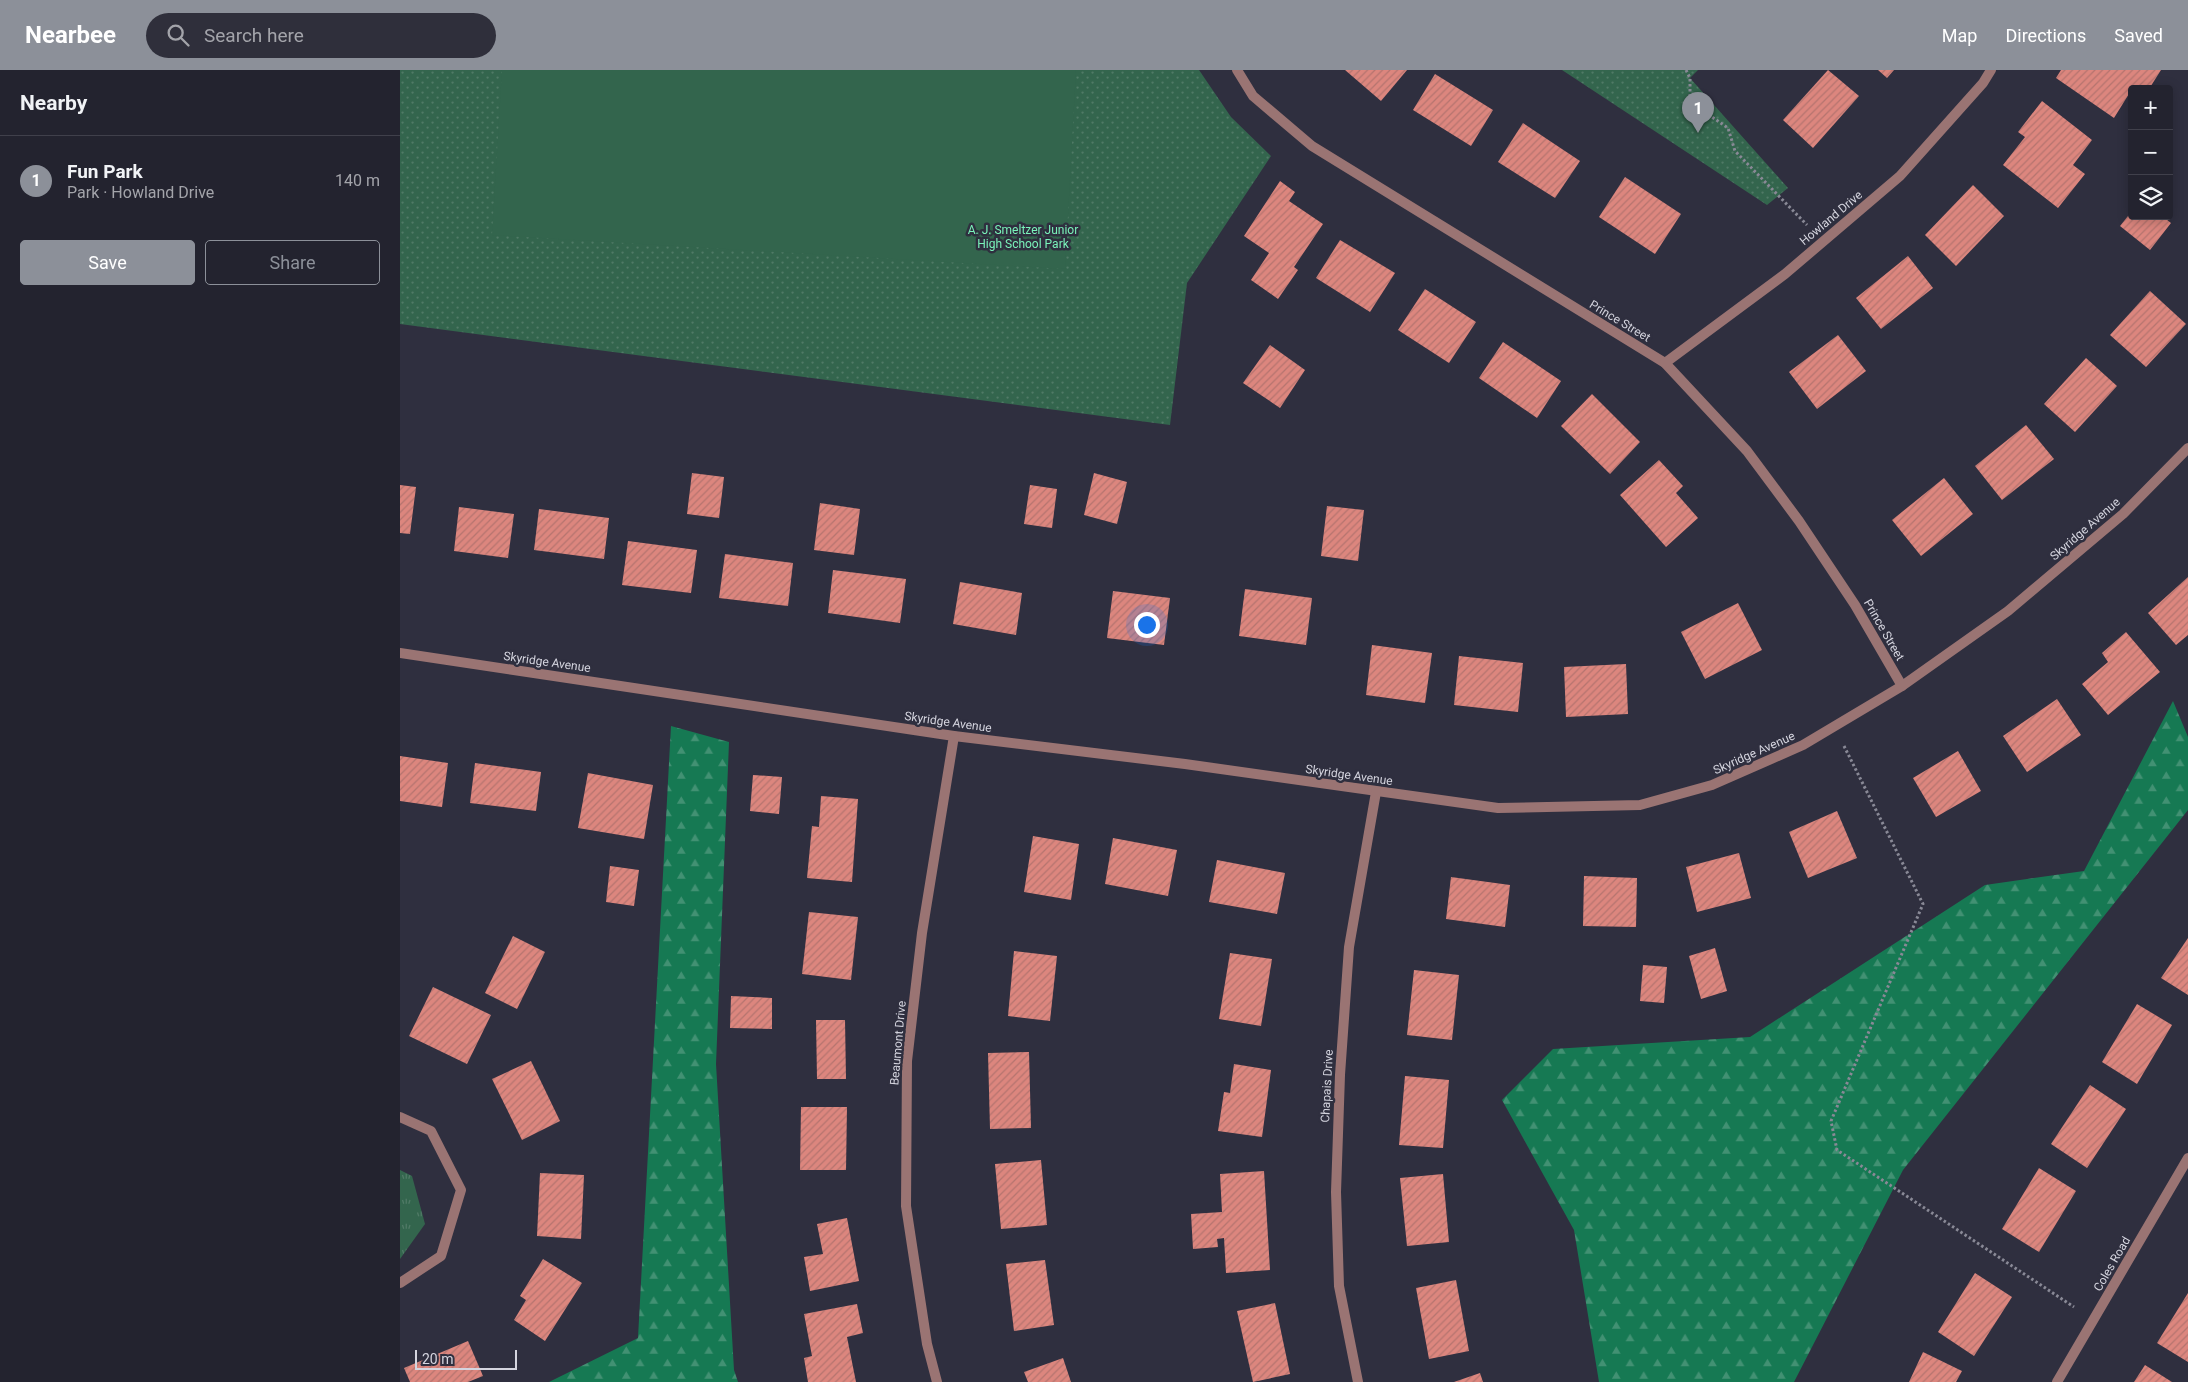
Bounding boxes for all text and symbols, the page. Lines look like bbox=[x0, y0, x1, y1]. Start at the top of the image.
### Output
search box bbox=[146, 13, 496, 58]
text: Nearbee bbox=[25, 21, 116, 49]
icon: search bbox=[164, 21, 192, 49]
text: Search here bbox=[204, 24, 304, 47]
text: Map bbox=[1942, 25, 1977, 46]
text: Directions bbox=[2005, 25, 2086, 46]
text: Saved bbox=[2114, 25, 2163, 46]
map controls bbox=[2128, 85, 2173, 220]
button: + bbox=[2128, 85, 2173, 130]
text: Nearby bbox=[20, 91, 87, 115]
pin: 1 bbox=[1682, 92, 1714, 133]
button: − bbox=[2128, 130, 2173, 175]
text: Fun Park bbox=[67, 160, 143, 183]
text: 1 bbox=[31, 171, 41, 190]
text: 140 m bbox=[335, 171, 380, 190]
button: layers bbox=[2128, 175, 2173, 220]
text: Park · Howland Drive bbox=[67, 183, 214, 202]
street label: Howland Drive bbox=[1797, 188, 1865, 248]
park label: A. J. Smeltzer Junior High School Park bbox=[968, 223, 1078, 251]
button: Save bbox=[20, 240, 195, 285]
button: Share bbox=[205, 240, 380, 285]
street label: Prince Street bbox=[1587, 297, 1653, 345]
street label: Skyridge Avenue bbox=[2047, 495, 2123, 563]
street label: Prince Street bbox=[1861, 597, 1907, 663]
your location bbox=[1134, 612, 1160, 638]
street label: Skyridge Avenue bbox=[502, 649, 592, 675]
street label: Skyridge Avenue bbox=[903, 709, 993, 735]
street label: Skyridge Avenue bbox=[1711, 729, 1797, 777]
street label: Skyridge Avenue bbox=[1304, 762, 1394, 788]
street label: Beaumont Drive bbox=[887, 1000, 909, 1086]
street label: Chapais Drive bbox=[1318, 1049, 1336, 1123]
street label: Coles Road bbox=[2091, 1234, 2133, 1294]
scale bar bbox=[415, 1347, 518, 1370]
text: 20 m bbox=[422, 1351, 454, 1367]

